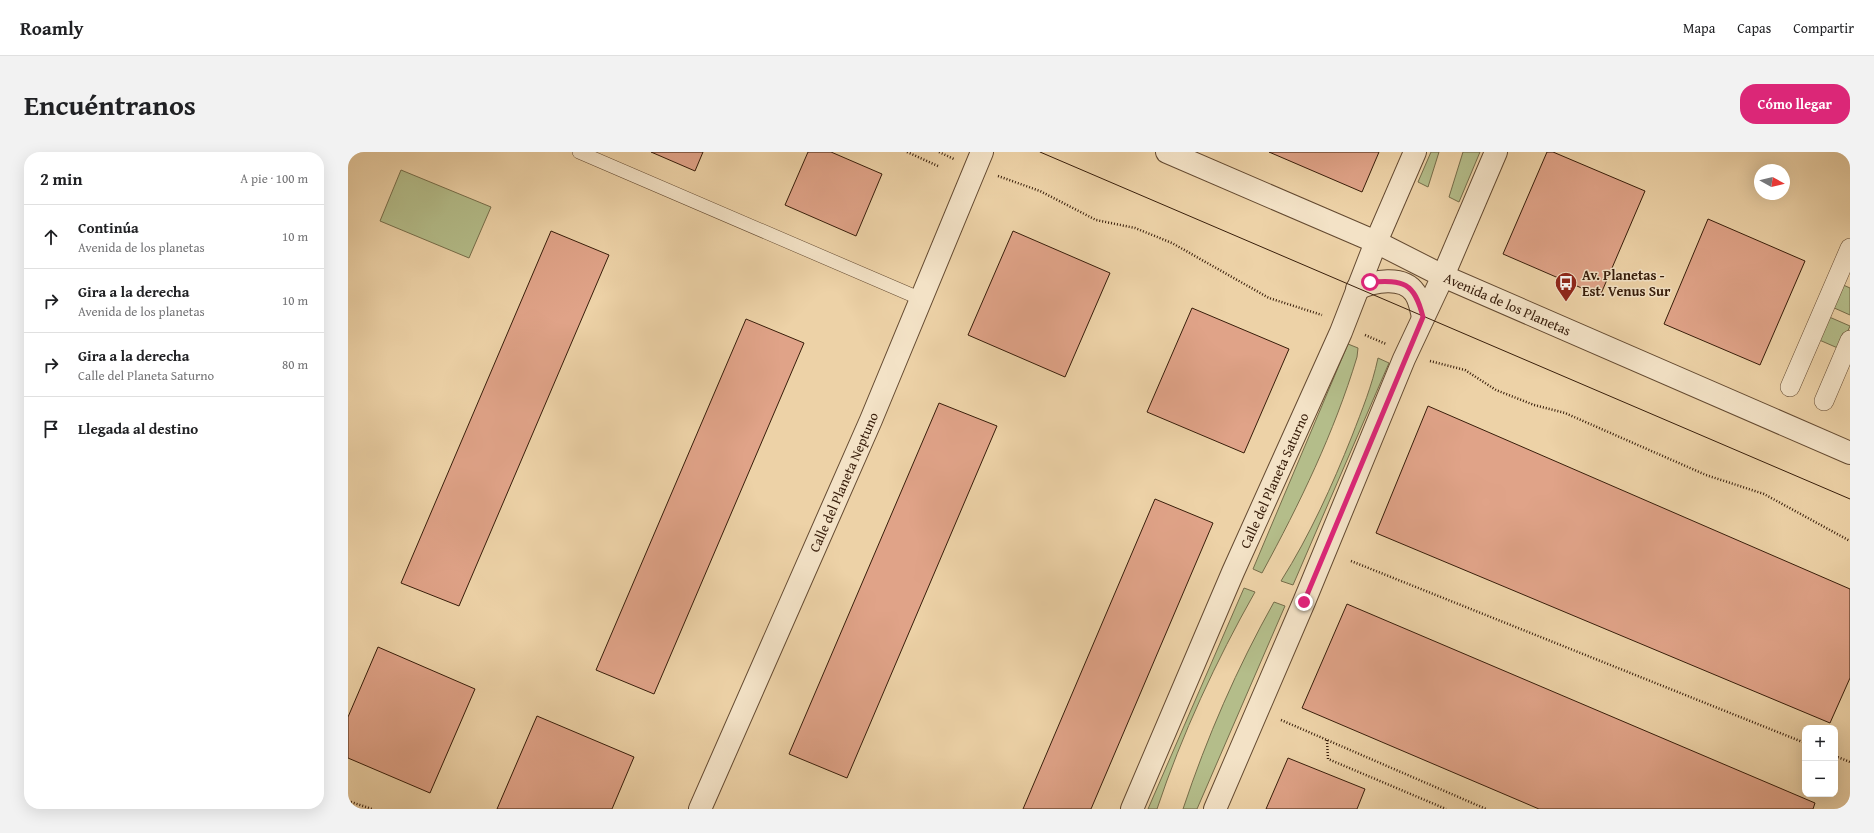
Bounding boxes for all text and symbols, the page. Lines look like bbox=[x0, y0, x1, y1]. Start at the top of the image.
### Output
text: Roamly bbox=[20, 14, 84, 42]
text: Mapa bbox=[1683, 18, 1715, 38]
text: Capas bbox=[1737, 18, 1771, 38]
text: Compartir bbox=[1793, 18, 1854, 38]
text: Encuéntranos bbox=[24, 84, 196, 125]
button: Cómo llegar bbox=[1740, 84, 1850, 124]
north arrow bbox=[1754, 164, 1790, 200]
text: 2 min bbox=[40, 166, 82, 191]
text: A pie · 100 m bbox=[240, 169, 308, 188]
text: Continúa bbox=[78, 217, 139, 238]
icon: ahead bbox=[40, 226, 62, 248]
text: 10 m bbox=[282, 227, 308, 246]
text: Avenida de los planetas bbox=[78, 238, 205, 257]
place label: Av. Planetas - Est. Venus Sur bbox=[1582, 265, 1671, 301]
street label: Avenida de los Planetas bbox=[1441, 268, 1574, 340]
bus stop icon: Av. Planetas - Est. Venus Sur bbox=[1553, 270, 1579, 303]
route start bbox=[1361, 273, 1379, 291]
text: Gira a la derecha bbox=[78, 281, 189, 302]
icon: right bbox=[40, 290, 62, 312]
text: 10 m bbox=[282, 291, 308, 310]
text: Avenida de los planetas bbox=[78, 302, 205, 321]
text: Gira a la derecha bbox=[78, 345, 189, 366]
icon: right bbox=[40, 354, 62, 376]
text: 80 m bbox=[282, 355, 308, 374]
text: Calle del Planeta Saturno bbox=[78, 366, 214, 385]
street label: Calle del Planeta Neptuno bbox=[804, 409, 883, 555]
street label: Calle del Planeta Saturno bbox=[1235, 409, 1313, 552]
icon: arrive bbox=[40, 418, 62, 440]
text: Llegada al destino bbox=[78, 418, 198, 439]
route end bbox=[1295, 593, 1313, 611]
map controls bbox=[1802, 725, 1838, 797]
button: + bbox=[1802, 725, 1838, 761]
button: − bbox=[1802, 761, 1838, 797]

